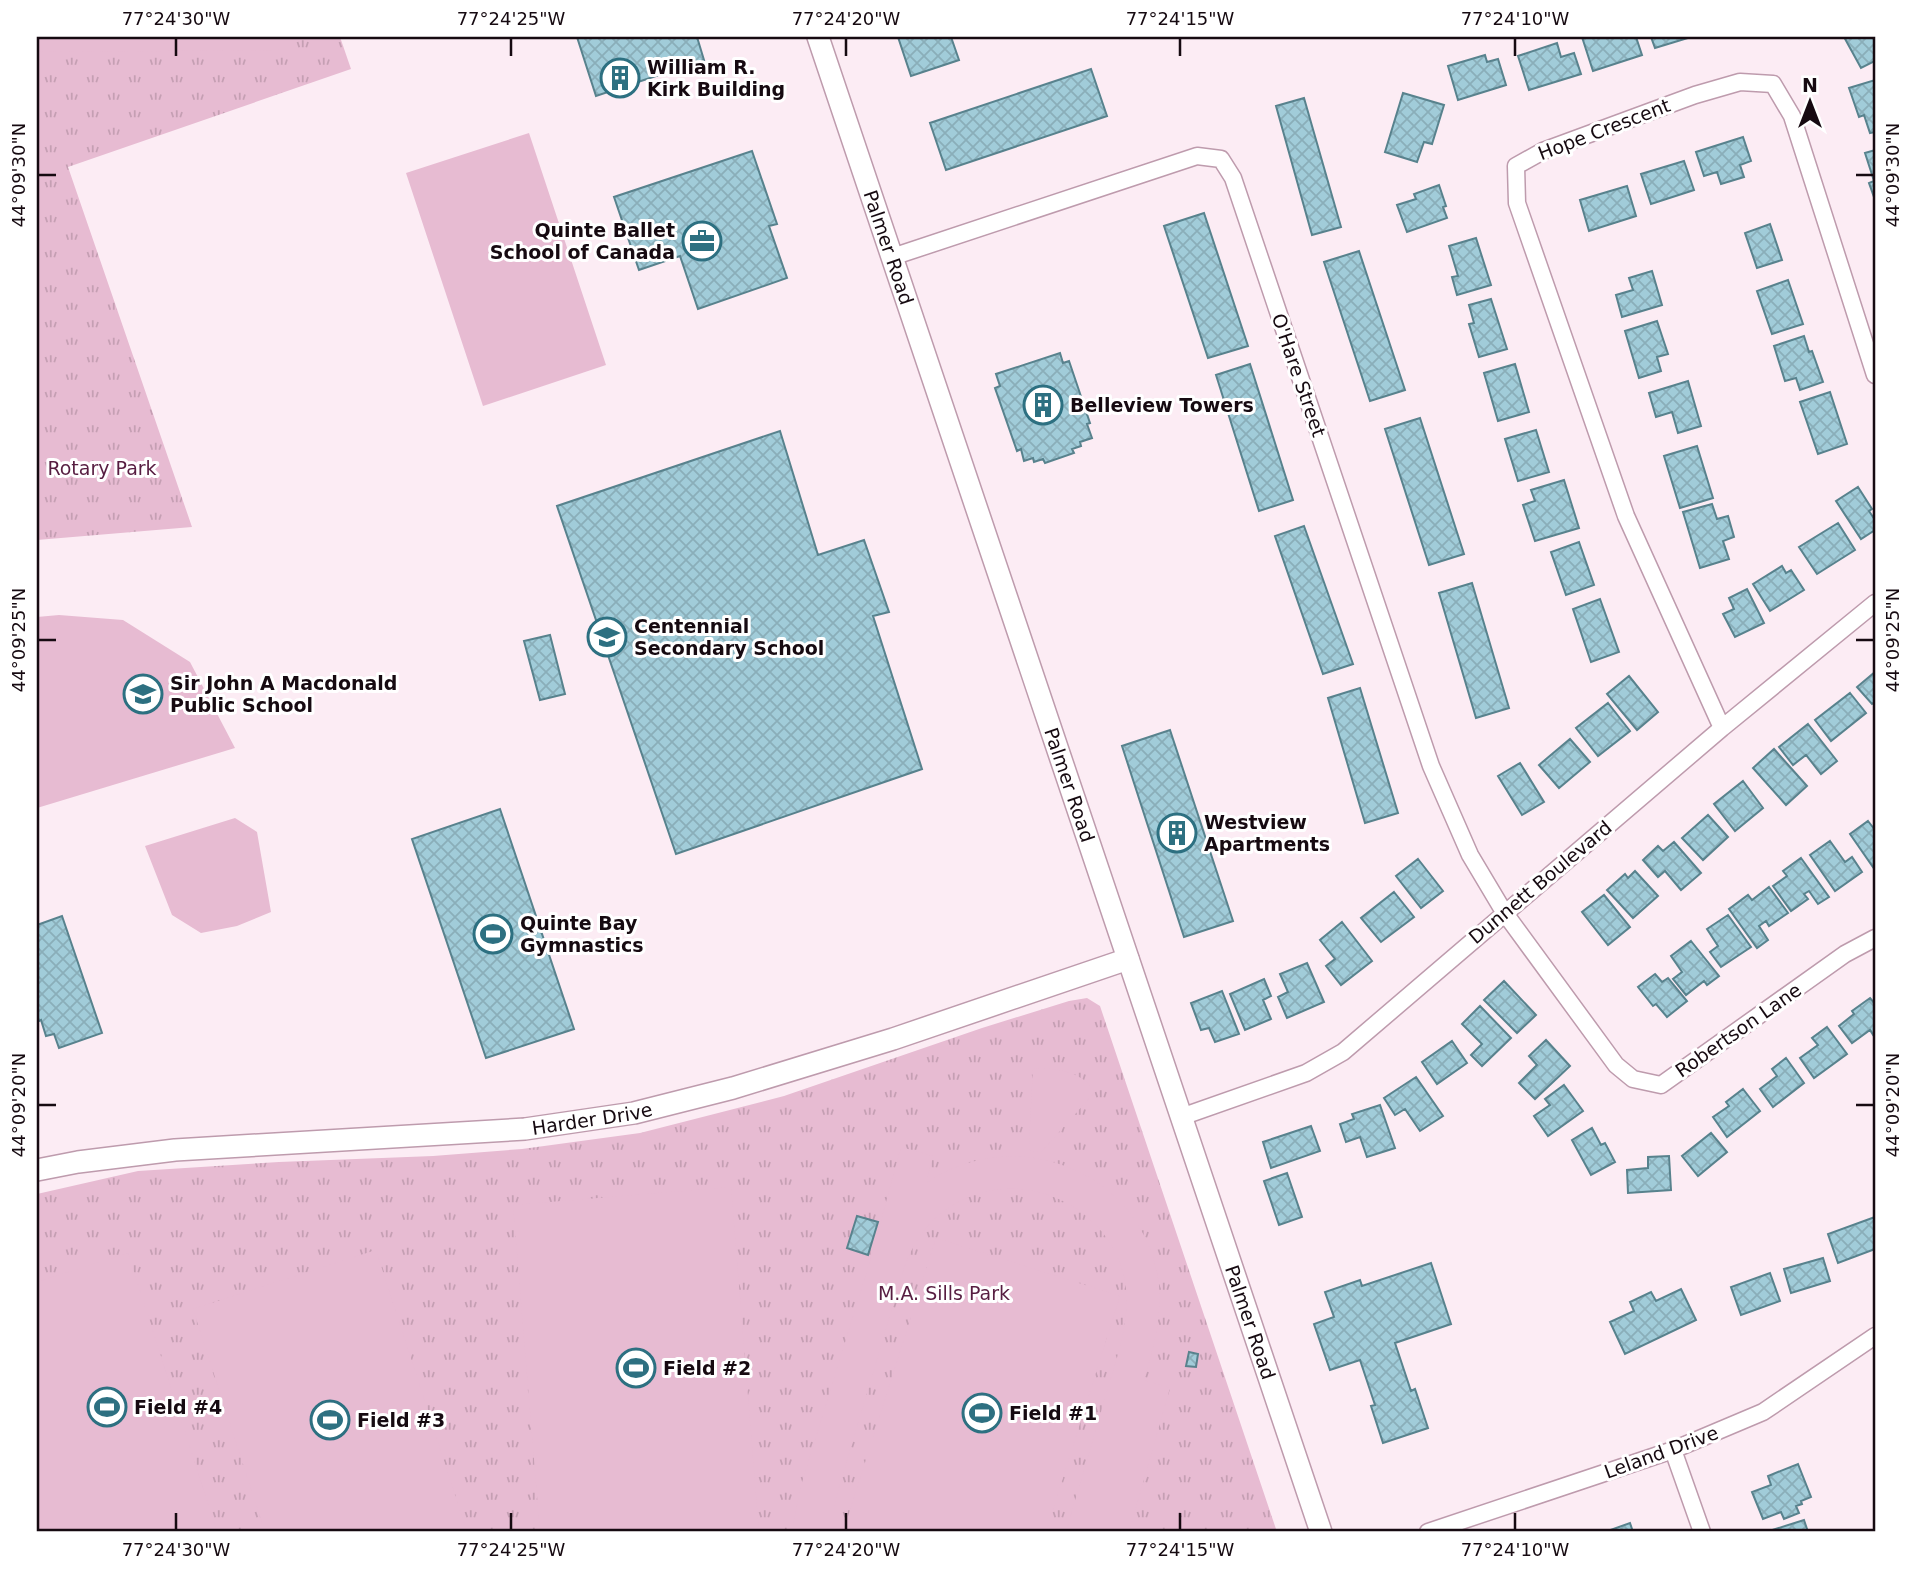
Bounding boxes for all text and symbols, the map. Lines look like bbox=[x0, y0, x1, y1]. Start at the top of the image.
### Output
text: 77°24'30"W bbox=[122, 8, 231, 29]
text: 77°24'25"W bbox=[457, 8, 566, 29]
text: 77°24'20"W bbox=[792, 8, 901, 29]
text: 77°24'15"W bbox=[1126, 8, 1235, 29]
text: 77°24'10"W bbox=[1461, 8, 1570, 29]
place label: William R. Kirk Building bbox=[647, 56, 785, 100]
building icon: William R. Kirk Building bbox=[599, 57, 641, 99]
north arrow bbox=[1776, 66, 1846, 136]
text: N bbox=[1802, 74, 1818, 96]
street label: Hope Crescent bbox=[1535, 94, 1673, 164]
text: 44°09'30"N bbox=[8, 123, 29, 227]
text: 44°09'30"N bbox=[1882, 123, 1903, 227]
street label: Palmer Road bbox=[859, 187, 918, 307]
place label: Quinte Ballet School of Canada bbox=[490, 219, 675, 263]
office icon: Quinte Ballet School of Canada bbox=[681, 220, 723, 262]
street label: O'Hare Street bbox=[1268, 310, 1330, 440]
building icon: Belleview Towers bbox=[1022, 384, 1064, 426]
place label: Belleview Towers bbox=[1070, 394, 1254, 416]
park label: Rotary Park bbox=[47, 457, 157, 479]
text: 44°09'25"N bbox=[8, 588, 29, 692]
text: 44°09'25"N bbox=[1882, 588, 1903, 692]
place label: Centennial Secondary School bbox=[634, 615, 824, 659]
school or university icon: Centennial Secondary School bbox=[586, 616, 628, 658]
place label: Sir John A Macdonald Public School bbox=[170, 672, 397, 716]
school or university icon: Sir John A Macdonald Public School bbox=[122, 673, 164, 715]
street label: Palmer Road bbox=[1040, 725, 1099, 845]
place label: Westview Apartments bbox=[1204, 811, 1330, 855]
building icon: Westview Apartments bbox=[1156, 812, 1198, 854]
street label: Dunnett Boulevard bbox=[1464, 816, 1616, 948]
place label: Quinte Bay Gymnastics bbox=[520, 912, 644, 956]
sports icon: Quinte Bay Gymnastics bbox=[472, 913, 514, 955]
street label: Robertson Lane bbox=[1671, 978, 1805, 1082]
text: 44°09'20"N bbox=[8, 1053, 29, 1157]
text: 44°09'20"N bbox=[1882, 1053, 1903, 1157]
street label: Harder Drive bbox=[530, 1098, 655, 1139]
street label: Palmer Road bbox=[1221, 1262, 1280, 1382]
park label: M.A. Sills Park bbox=[878, 1282, 1010, 1304]
sports icon: Field #2 bbox=[615, 1347, 657, 1389]
place label: Field #2 bbox=[663, 1357, 751, 1379]
sports icon: Field #4 bbox=[86, 1386, 128, 1428]
sports icon: Field #1 bbox=[961, 1392, 1003, 1434]
place label: Field #4 bbox=[134, 1396, 222, 1418]
sports icon: Field #3 bbox=[309, 1399, 351, 1441]
place label: Field #1 bbox=[1009, 1402, 1097, 1424]
place label: Field #3 bbox=[357, 1409, 445, 1431]
street label: Leland Drive bbox=[1601, 1421, 1721, 1483]
text: 77°24'30"W bbox=[122, 1539, 231, 1560]
text: 77°24'25"W bbox=[457, 1539, 566, 1560]
text: 77°24'20"W bbox=[792, 1539, 901, 1560]
text: 77°24'15"W bbox=[1126, 1539, 1235, 1560]
text: 77°24'10"W bbox=[1461, 1539, 1570, 1560]

